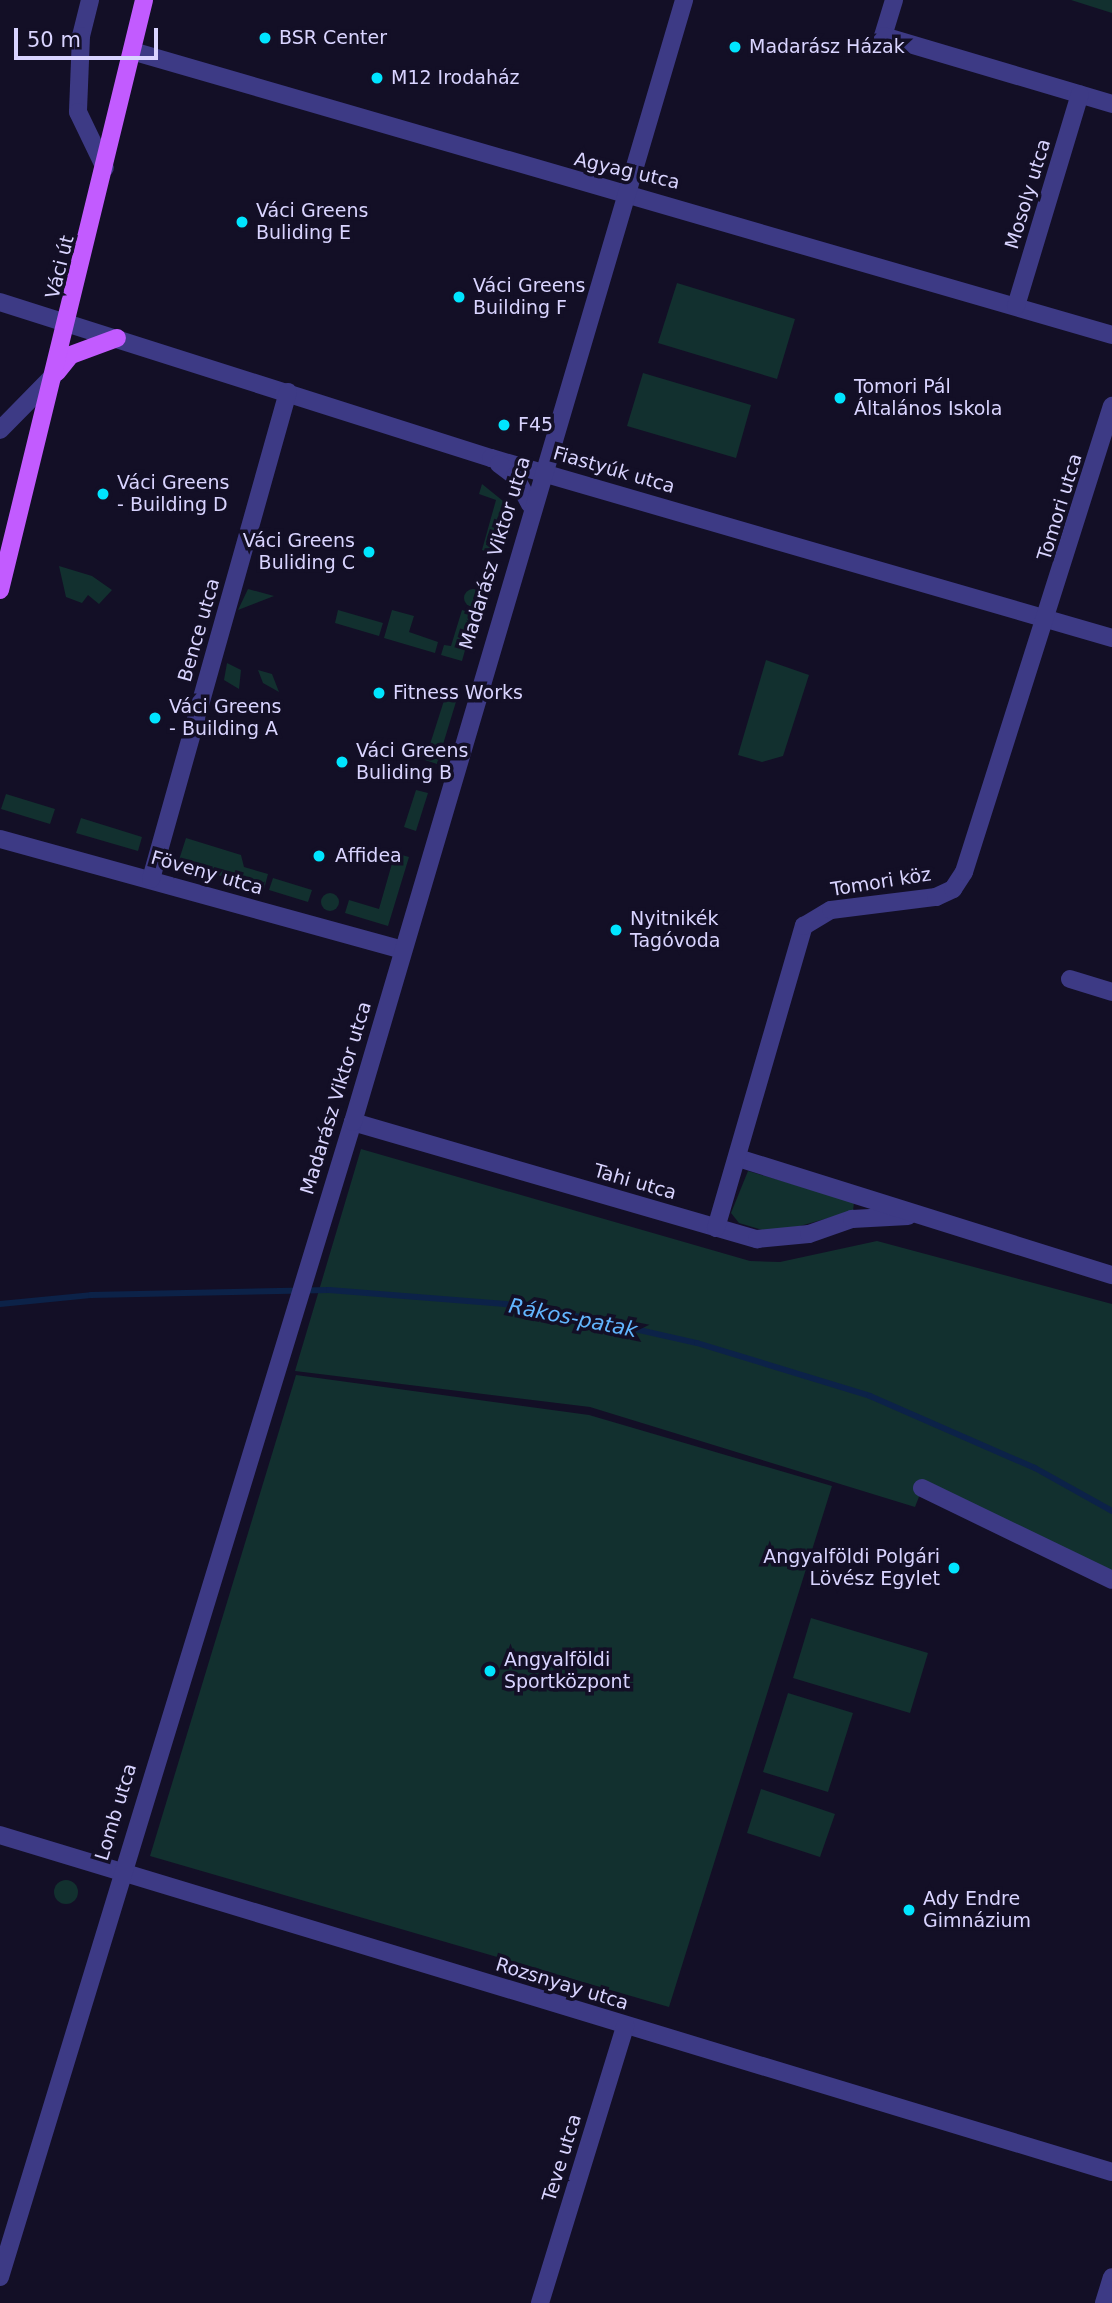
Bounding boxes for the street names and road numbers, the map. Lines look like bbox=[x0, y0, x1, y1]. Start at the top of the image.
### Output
street label: Mosoly utca bbox=[1000, 136, 1056, 252]
street label: Agyag utca bbox=[572, 148, 682, 194]
street label: Váci út bbox=[41, 233, 79, 301]
street label: Fiastyúk utca bbox=[550, 442, 678, 498]
street label: Tomori utca bbox=[1033, 451, 1087, 563]
street label: Madarász Viktor utca bbox=[455, 454, 535, 652]
street label: Bence utca bbox=[173, 576, 225, 684]
street label: Föveny utca bbox=[148, 846, 266, 900]
street label: Tomori köz bbox=[829, 863, 933, 901]
street label: Madarász Viktor utca bbox=[296, 999, 376, 1197]
street label: Tahi utca bbox=[591, 1159, 679, 1205]
street label: Lomb utca bbox=[90, 1761, 142, 1863]
street label: Rozsnyay utca bbox=[493, 1953, 631, 2015]
street label: Teve utca bbox=[538, 2111, 586, 2205]

